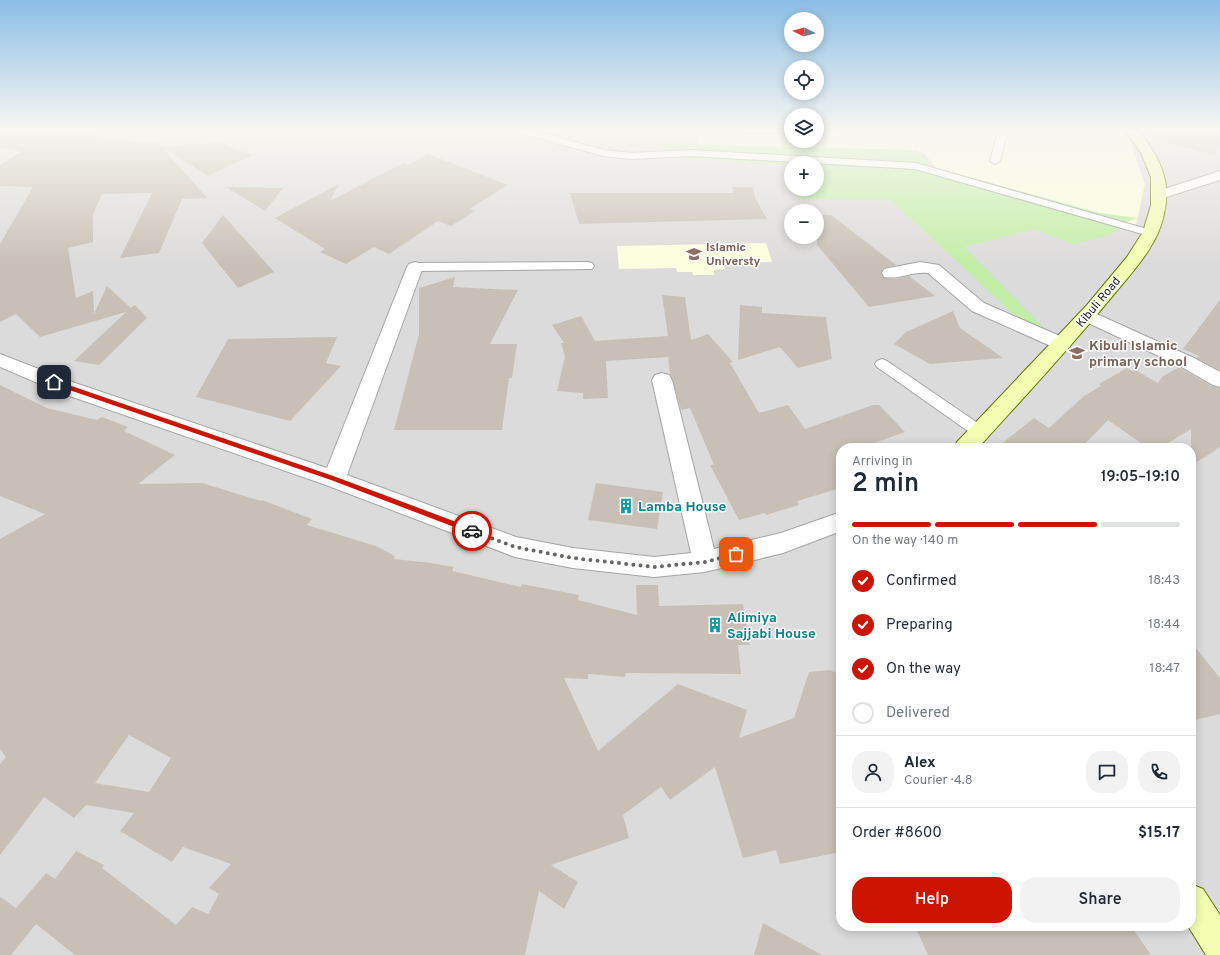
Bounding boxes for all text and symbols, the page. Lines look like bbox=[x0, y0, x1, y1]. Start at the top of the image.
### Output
north arrow bbox=[784, 12, 824, 52]
map controls bbox=[784, 12, 824, 244]
button: locate bbox=[784, 60, 824, 100]
button: layers bbox=[784, 108, 824, 148]
button: + bbox=[784, 156, 824, 196]
button: − bbox=[784, 204, 824, 244]
place label: Islamic Universty bbox=[706, 240, 760, 270]
school or university icon: Islamic Universty bbox=[685, 245, 703, 263]
street label: Kibuli Road bbox=[1073, 274, 1125, 331]
place label: Kibuli Islamic primary school bbox=[1089, 338, 1187, 371]
school or university icon: Kibuli Islamic primary school bbox=[1068, 344, 1086, 362]
pin bbox=[37, 365, 71, 399]
icon: home bbox=[43, 371, 65, 393]
text: Arriving in bbox=[852, 454, 913, 470]
text: 2 min bbox=[852, 468, 919, 501]
text: 19:05–19:10 bbox=[1101, 468, 1180, 487]
building icon: Lamba House bbox=[617, 497, 635, 515]
place label: Lamba House bbox=[638, 499, 727, 516]
courier bbox=[452, 511, 492, 551]
icon: car bbox=[461, 520, 483, 542]
text: On the way · 140 m bbox=[852, 533, 958, 549]
pin bbox=[719, 537, 753, 571]
icon: bag bbox=[725, 543, 747, 565]
icon: check bbox=[852, 570, 874, 592]
text: Confirmed bbox=[886, 572, 957, 591]
text: 18:43 bbox=[1148, 573, 1180, 589]
place label: Alimiya Sajjabi House bbox=[727, 610, 816, 643]
icon: check bbox=[852, 614, 874, 636]
building icon: Alimiya Sajjabi House bbox=[706, 616, 724, 634]
text: Preparing bbox=[886, 616, 953, 635]
text: 18:44 bbox=[1148, 617, 1180, 633]
icon: check bbox=[852, 658, 874, 680]
text: On the way bbox=[886, 660, 961, 679]
text: 18:47 bbox=[1150, 661, 1180, 677]
text: Delivered bbox=[886, 704, 950, 723]
button: person bbox=[852, 751, 894, 793]
button: chat bbox=[1086, 751, 1128, 793]
button: phone bbox=[1138, 751, 1180, 793]
text: Alex bbox=[904, 754, 936, 773]
text: Courier · 4.8 bbox=[904, 773, 973, 789]
text: Order #8600 bbox=[852, 824, 942, 843]
text: $15.17 bbox=[1138, 824, 1180, 843]
button: Help bbox=[852, 877, 1012, 923]
button: Share bbox=[1020, 877, 1180, 923]

